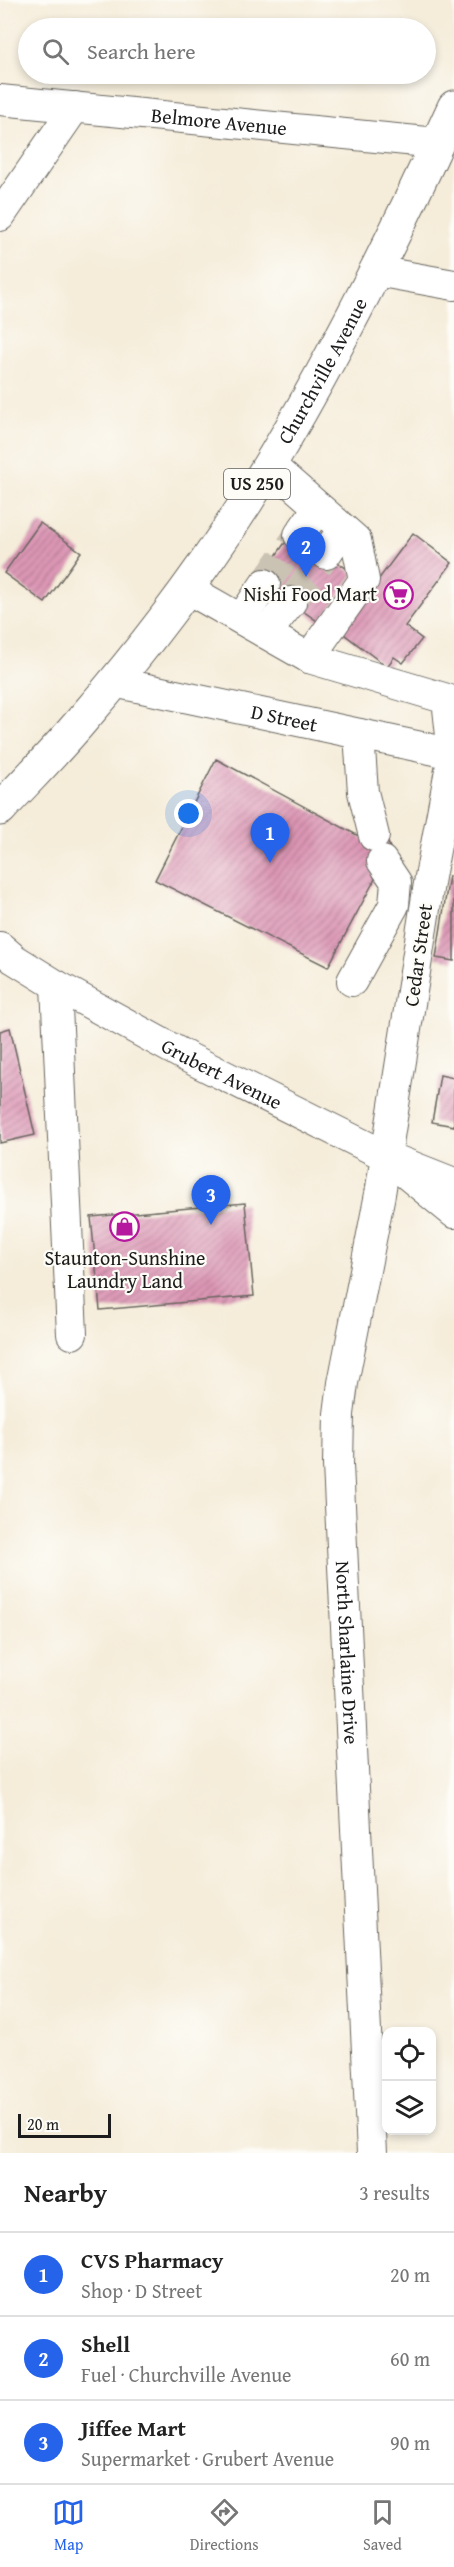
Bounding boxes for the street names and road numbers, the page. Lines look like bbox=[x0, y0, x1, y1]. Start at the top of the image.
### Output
street label: Belmore Avenue bbox=[150, 100, 288, 142]
street label: Churchville Avenue bbox=[270, 292, 374, 449]
road number: US 250 bbox=[224, 469, 290, 499]
street label: D Street bbox=[248, 696, 320, 739]
street label: Cedar Street bbox=[396, 902, 439, 1008]
street label: Grubert Avenue bbox=[156, 1031, 287, 1116]
street label: North Sharlaine Drive bbox=[329, 1560, 367, 1745]

